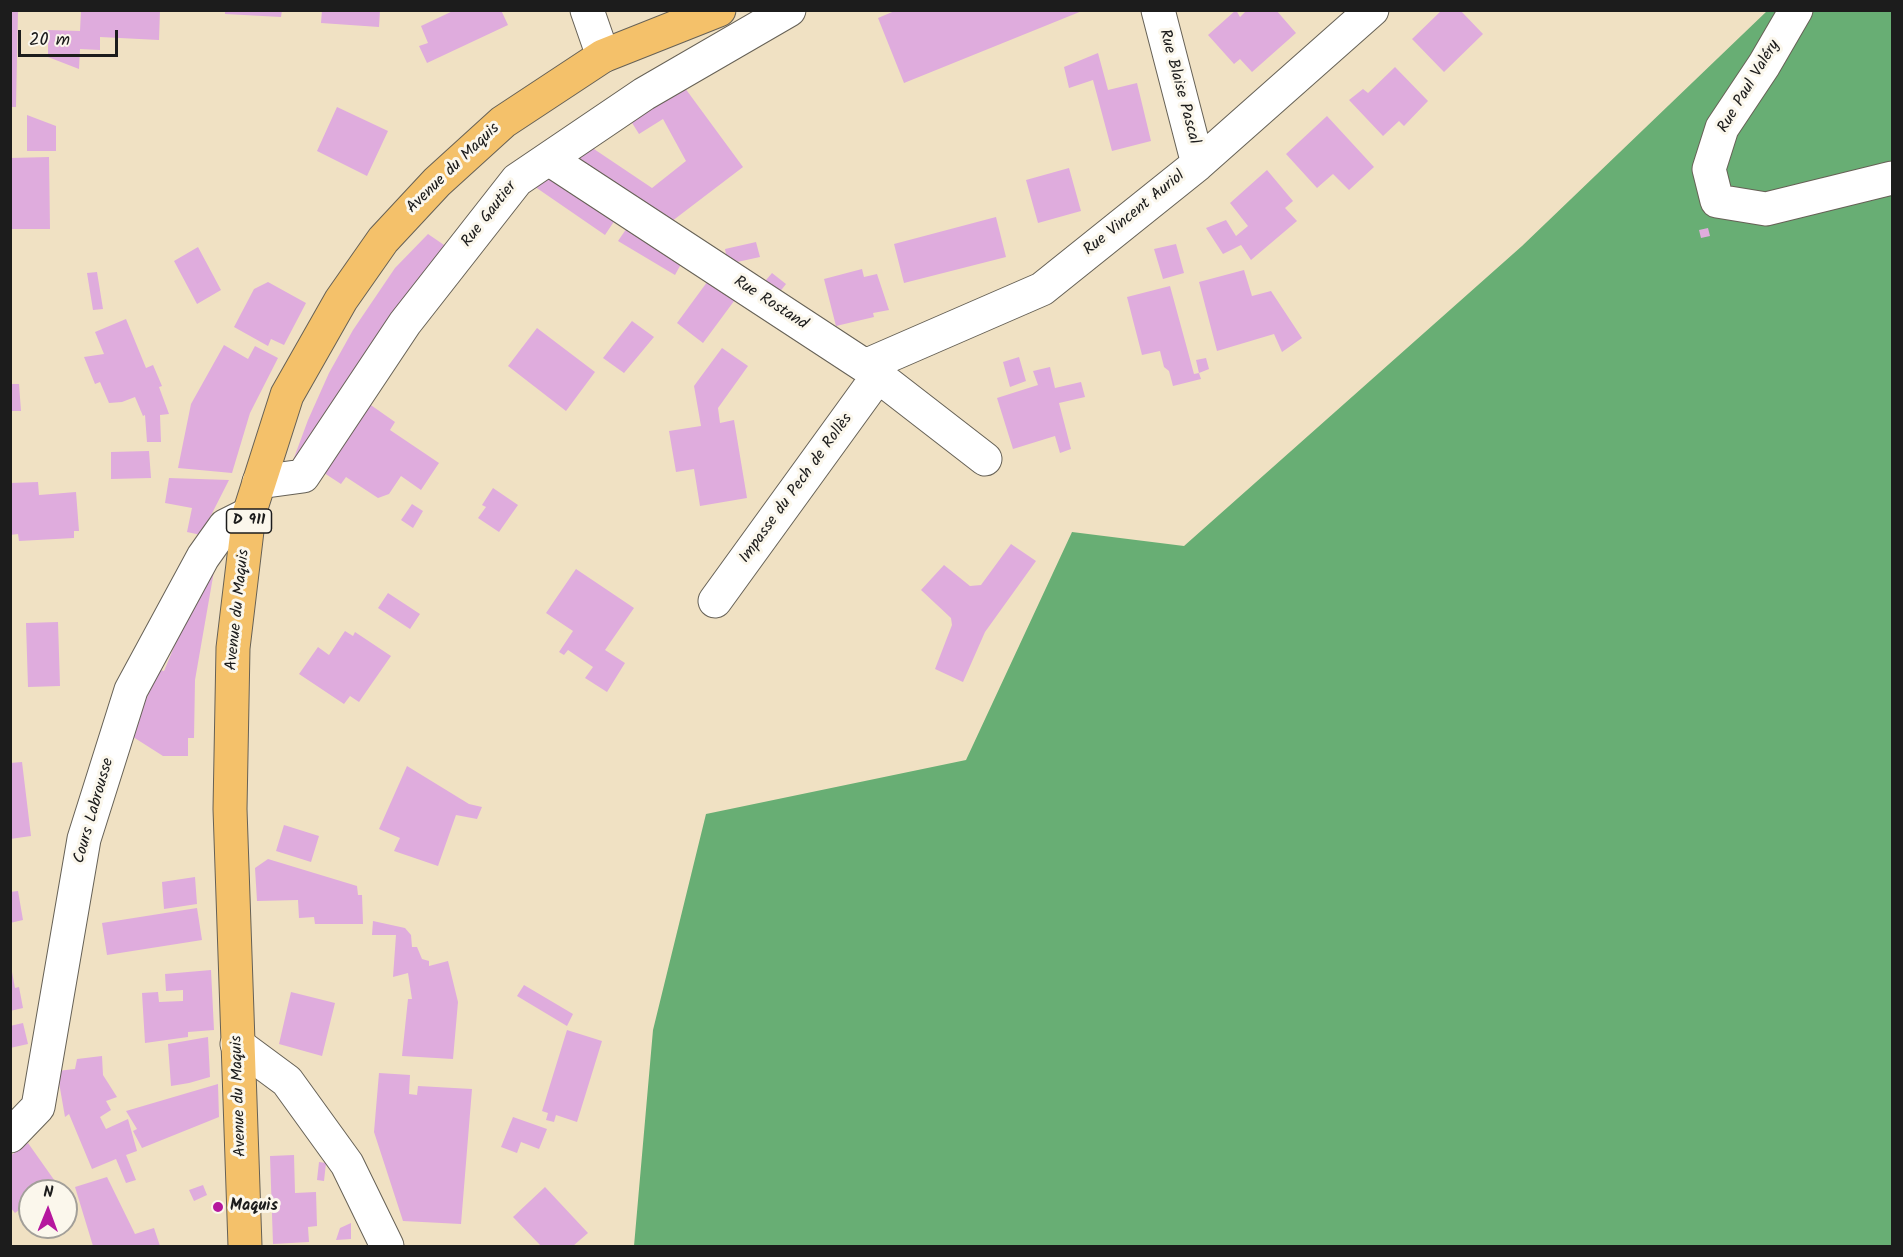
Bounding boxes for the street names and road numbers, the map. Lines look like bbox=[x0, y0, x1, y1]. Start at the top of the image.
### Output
street label: Rue Blaise Pascal bbox=[1153, 27, 1203, 147]
street label: Rue Paul Valéry bbox=[1715, 37, 1785, 137]
street label: Avenue du Maquis bbox=[404, 120, 504, 218]
street label: Rue Vincent Auriol bbox=[1081, 167, 1189, 261]
street label: Rue Gautier bbox=[458, 178, 522, 252]
street label: Rue Rostand bbox=[729, 273, 811, 335]
street label: Impasse du Pech de Rollès bbox=[736, 411, 858, 567]
road number: D 911 bbox=[226, 509, 272, 533]
street label: Avenue du Maquis bbox=[223, 549, 255, 671]
street label: Cours Labrousse bbox=[71, 756, 119, 866]
street label: Avenue du Maquis bbox=[228, 1035, 252, 1157]

